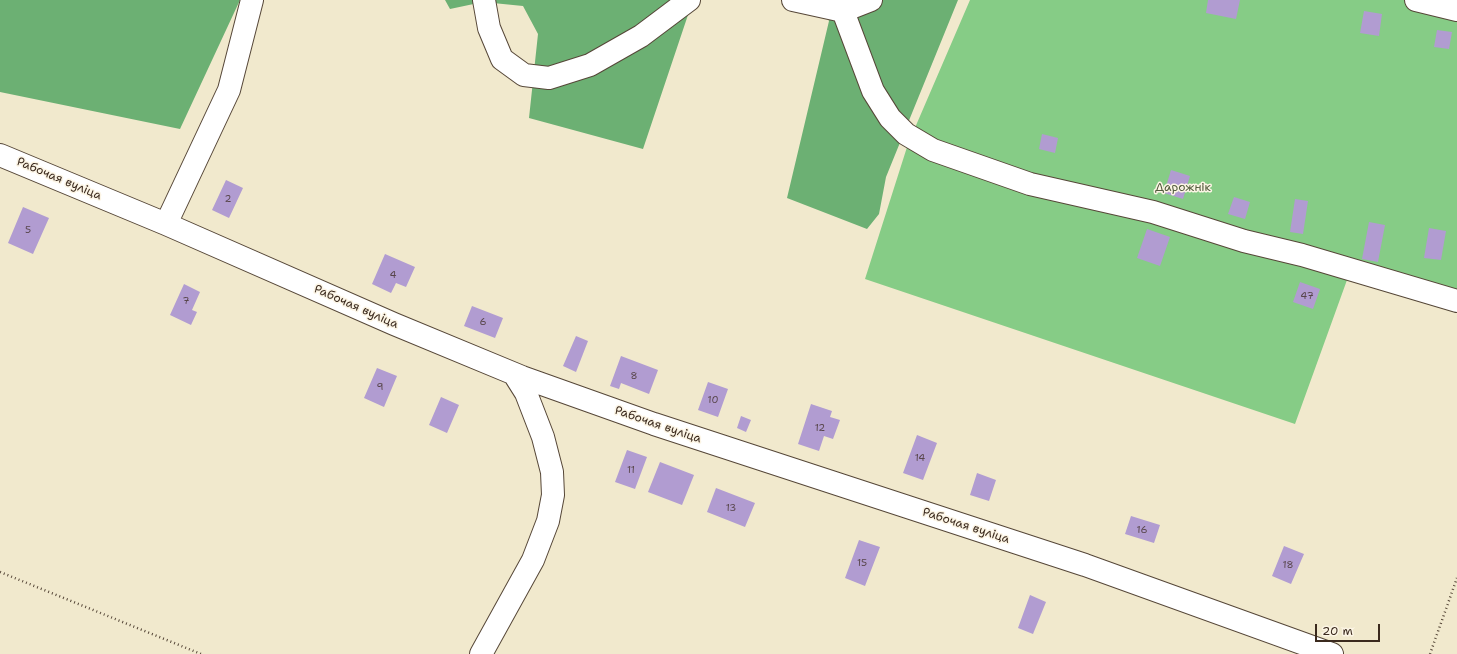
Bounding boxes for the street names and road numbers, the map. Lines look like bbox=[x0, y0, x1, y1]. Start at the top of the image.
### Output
street label: Рабочая вуліца bbox=[14, 155, 104, 203]
street label: Рабочая вуліца bbox=[312, 282, 400, 332]
street label: Рабочая вуліца bbox=[613, 403, 703, 447]
street label: Рабочая вуліца bbox=[921, 505, 1011, 547]

